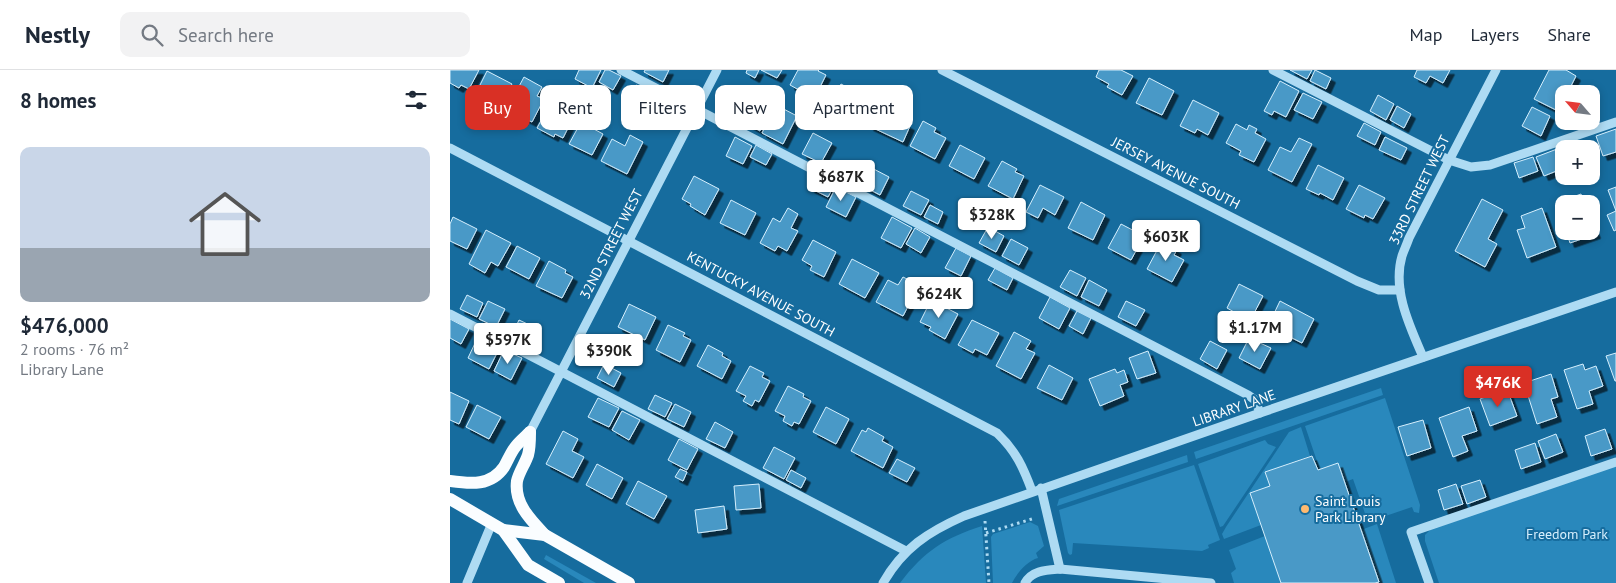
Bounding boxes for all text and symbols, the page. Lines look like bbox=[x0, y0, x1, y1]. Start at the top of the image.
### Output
search box bbox=[120, 12, 470, 57]
text: Nestly bbox=[25, 19, 90, 50]
icon: search bbox=[138, 21, 166, 49]
text: Search here bbox=[178, 23, 274, 47]
text: Map bbox=[1410, 23, 1442, 46]
text: Layers bbox=[1470, 23, 1519, 46]
text: Share bbox=[1547, 23, 1591, 46]
chip: Buy bbox=[465, 85, 530, 130]
chip: Rent bbox=[540, 85, 611, 130]
chip: Filters bbox=[621, 85, 705, 130]
chip: New bbox=[715, 85, 785, 130]
chip: Apartment bbox=[795, 85, 913, 130]
north arrow bbox=[1555, 85, 1600, 130]
map controls bbox=[1555, 85, 1600, 240]
icon: filters bbox=[402, 86, 430, 114]
text: 8 homes bbox=[20, 87, 96, 114]
street label: JERSEY AVENUE SOUTH bbox=[1108, 132, 1243, 213]
street label: 33RD STREET WEST bbox=[1385, 132, 1453, 248]
button: + bbox=[1555, 140, 1600, 185]
pin: $687K bbox=[806, 160, 876, 202]
text: $687K bbox=[818, 166, 864, 186]
icon: home bbox=[180, 179, 270, 269]
street label: 32ND STREET WEST bbox=[575, 186, 647, 302]
button: − bbox=[1555, 195, 1600, 240]
pin: $328K bbox=[957, 198, 1027, 240]
text: $328K bbox=[969, 204, 1015, 224]
pin: $603K bbox=[1131, 220, 1201, 262]
text: $603K bbox=[1143, 226, 1189, 246]
street label: KENTUCKY AVENUE SOUTH bbox=[684, 247, 838, 341]
pin: $624K bbox=[904, 276, 974, 319]
text: $624K bbox=[916, 283, 962, 303]
pin: $1.17M bbox=[1214, 310, 1296, 353]
text: $476,000 bbox=[20, 312, 109, 339]
text: $1.17M bbox=[1228, 317, 1282, 337]
pin: $597K bbox=[473, 322, 543, 365]
text: $597K bbox=[485, 329, 531, 349]
pin: $390K bbox=[574, 334, 644, 376]
text: 2 rooms · 76 m² bbox=[20, 339, 129, 359]
text: $390K bbox=[586, 340, 632, 360]
text: Library Lane bbox=[20, 359, 104, 379]
pin: $476K bbox=[1463, 366, 1533, 408]
text: $476K bbox=[1475, 372, 1521, 392]
street label: LIBRARY LANE bbox=[1190, 385, 1278, 431]
place label: Saint Louis Park Library bbox=[1315, 492, 1386, 526]
marker: Saint Louis Park Library bbox=[1299, 503, 1311, 515]
park label: Freedom Park bbox=[1526, 525, 1608, 543]

